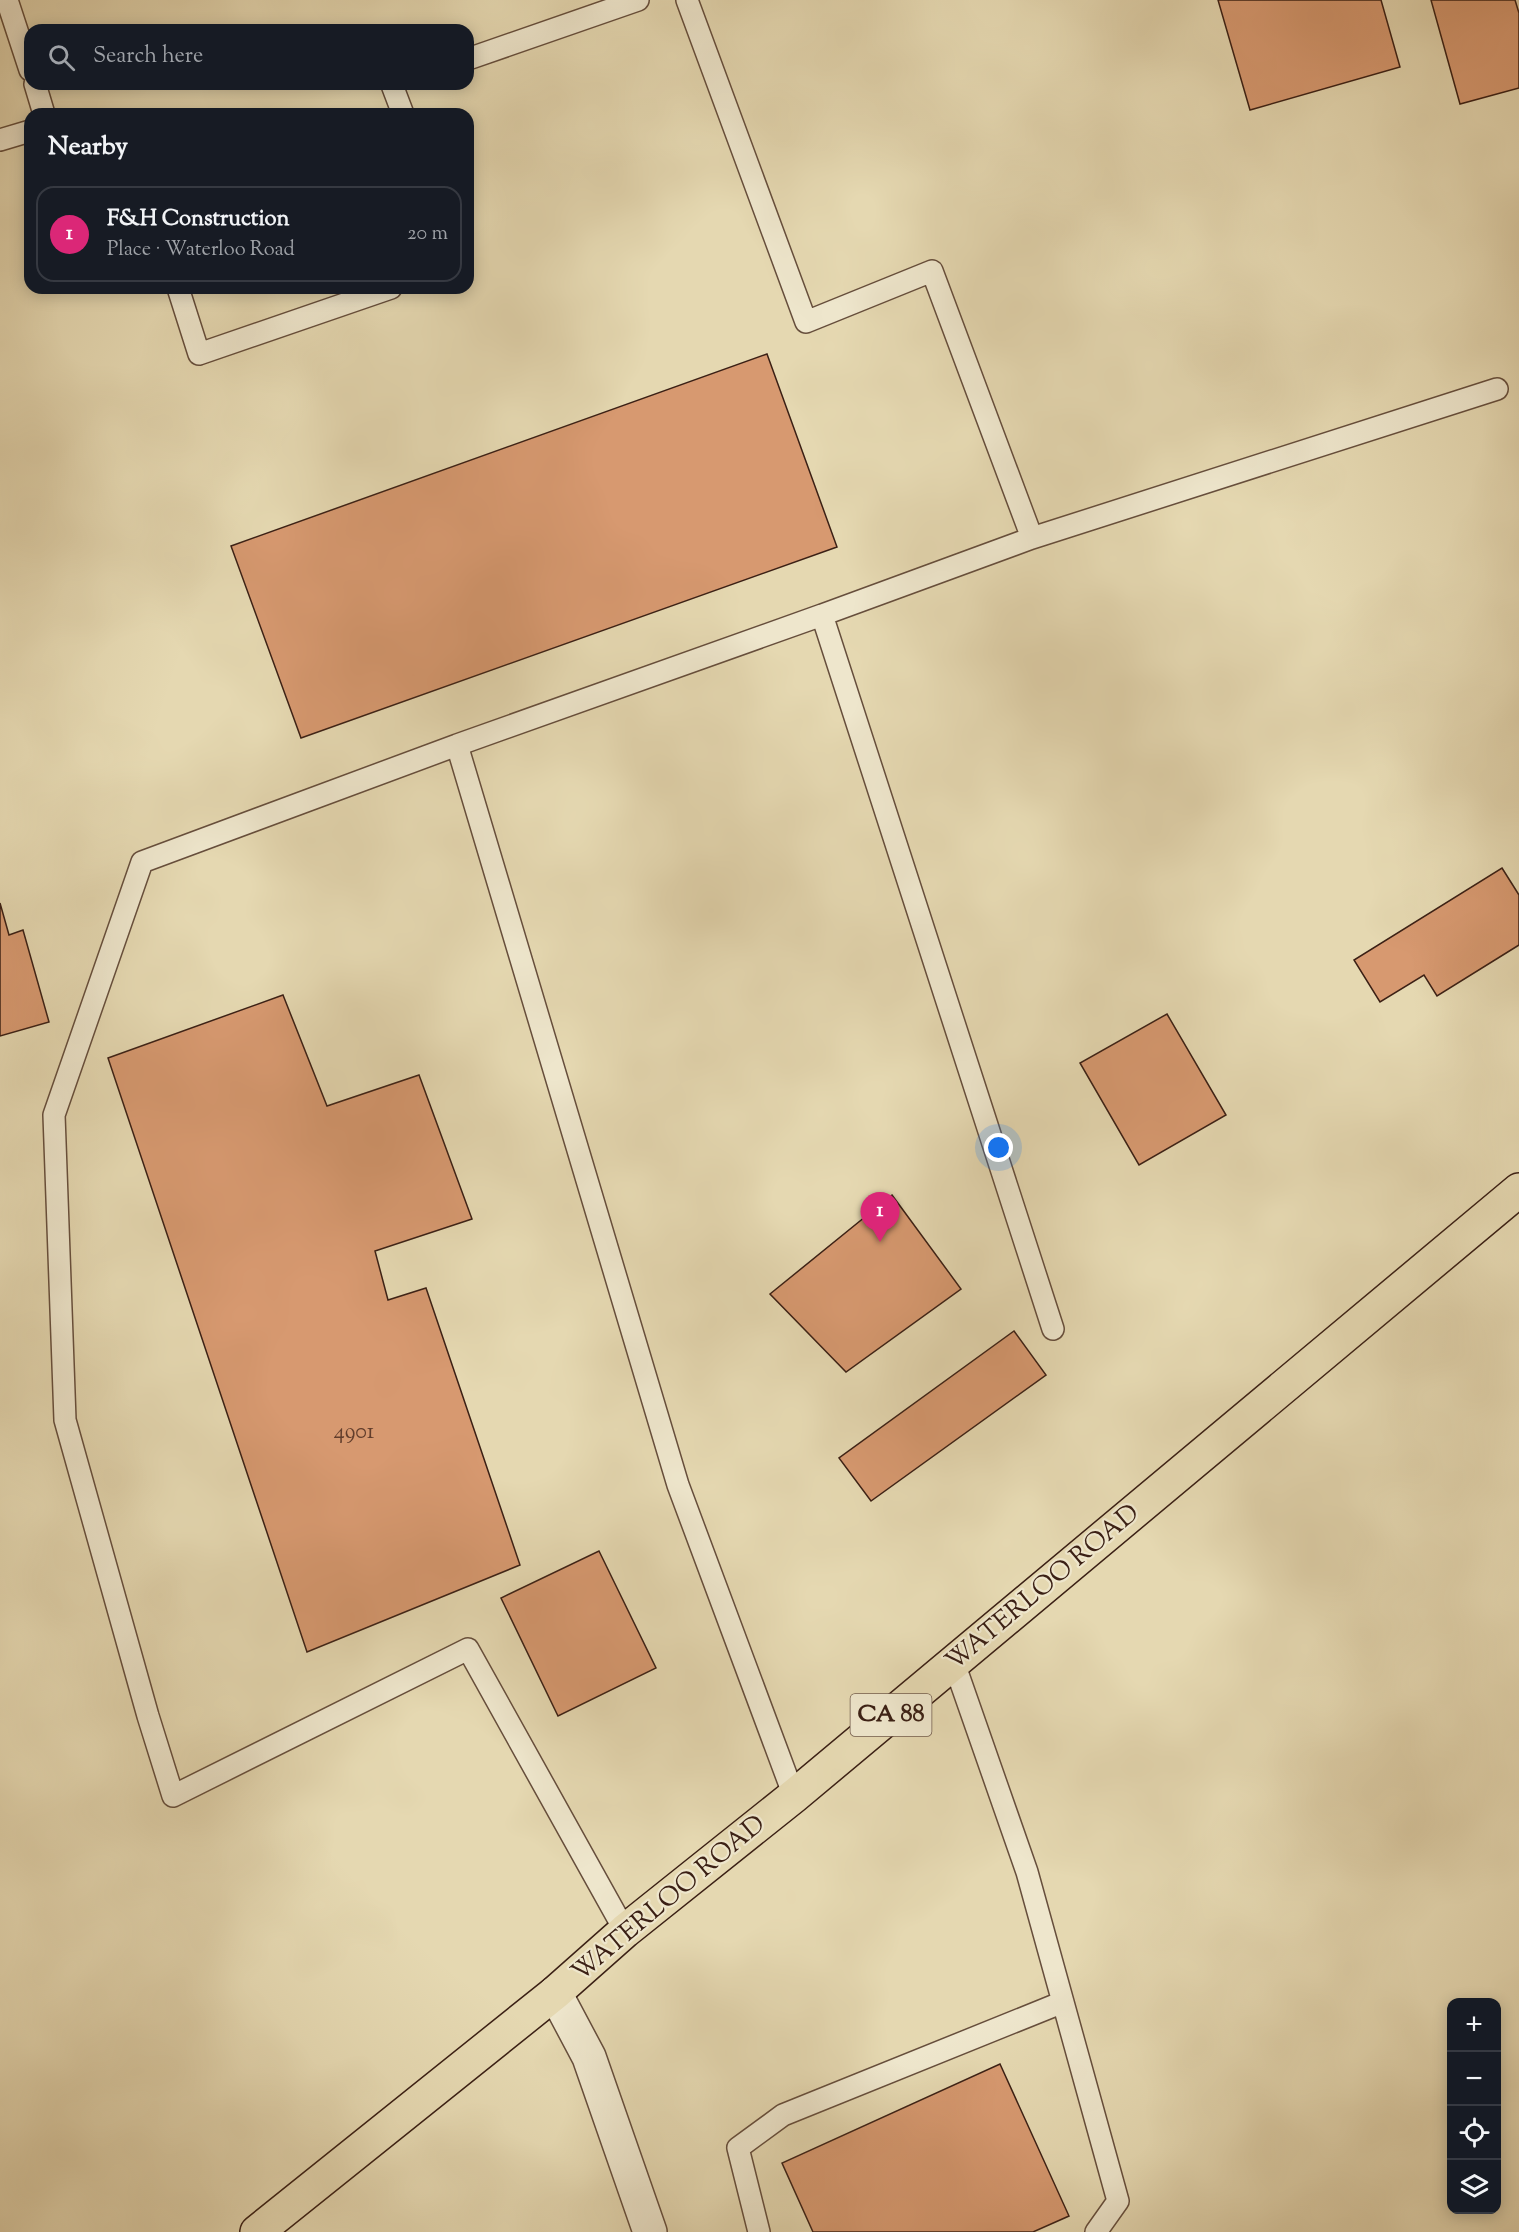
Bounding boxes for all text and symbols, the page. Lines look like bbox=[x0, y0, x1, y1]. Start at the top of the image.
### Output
search box bbox=[24, 24, 474, 90]
icon: search bbox=[45, 41, 78, 74]
text: Search here bbox=[93, 41, 203, 73]
text: Nearby bbox=[48, 129, 128, 166]
text: F&H Construction bbox=[107, 204, 290, 236]
text: 1 bbox=[66, 220, 73, 249]
text: 20 m bbox=[407, 220, 448, 249]
text: Place · Waterloo Road bbox=[107, 236, 295, 265]
your location bbox=[984, 1133, 1013, 1162]
pin: 1 bbox=[860, 1192, 900, 1242]
house number: 4901 bbox=[334, 1417, 375, 1449]
street label: WATERLOO ROAD bbox=[938, 1496, 1148, 1680]
road number: CA 88 bbox=[850, 1694, 932, 1736]
street label: WATERLOO ROAD bbox=[564, 1807, 774, 1991]
map controls bbox=[1447, 1998, 1501, 2214]
button: + bbox=[1447, 1998, 1501, 2052]
button: − bbox=[1447, 2052, 1501, 2106]
button: locate bbox=[1447, 2106, 1501, 2160]
button: layers bbox=[1447, 2160, 1501, 2214]

